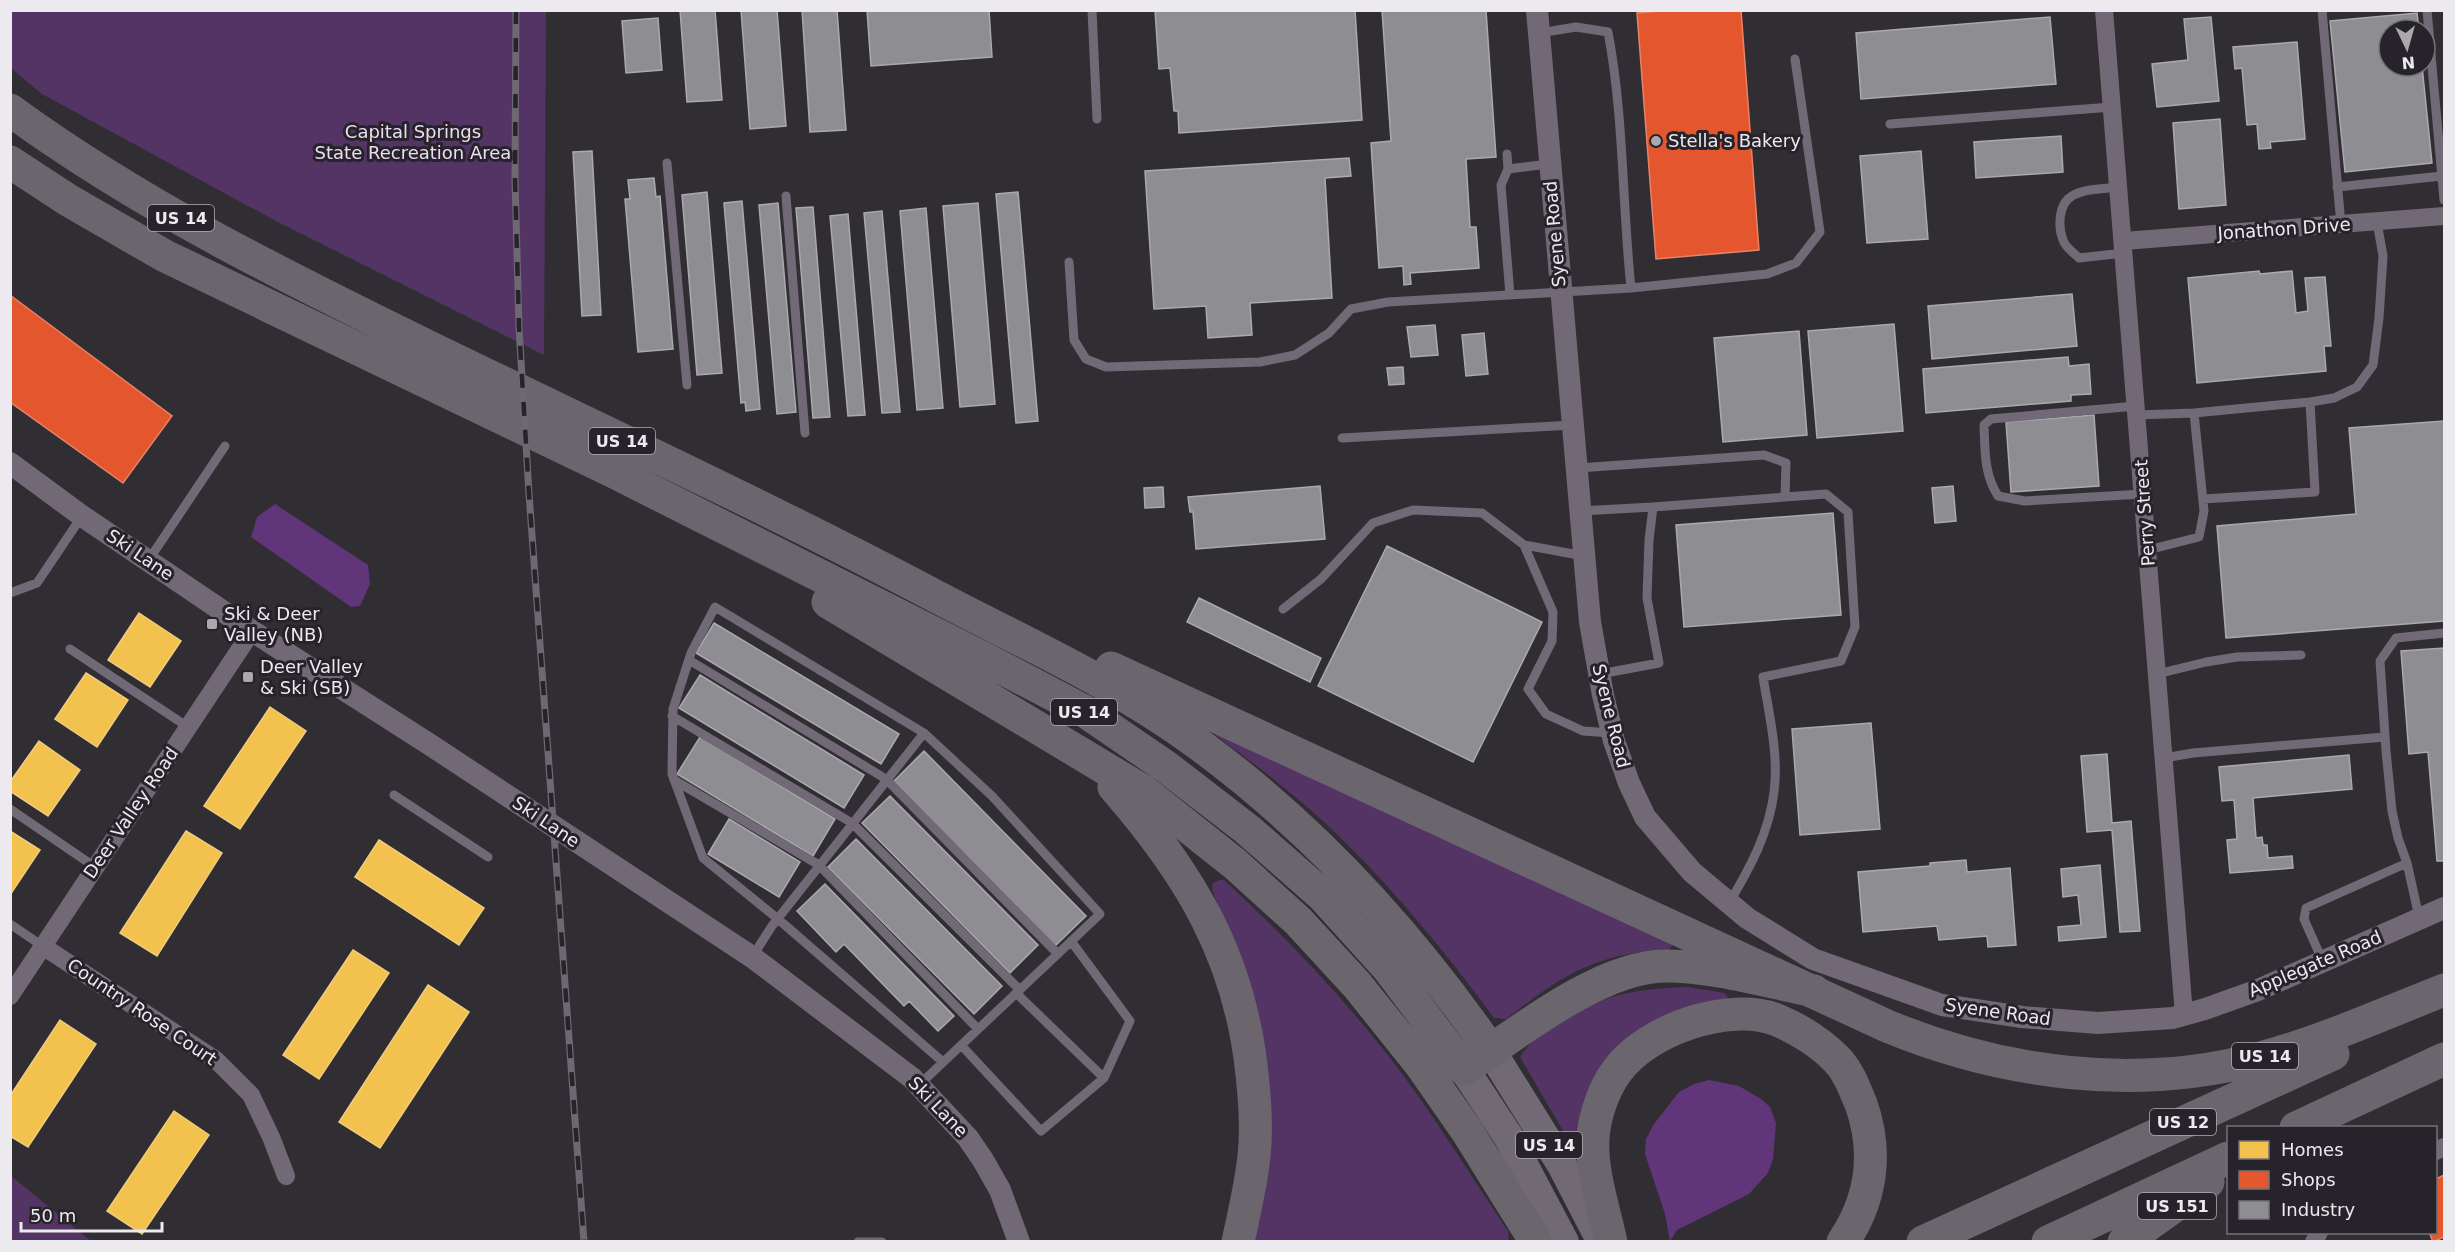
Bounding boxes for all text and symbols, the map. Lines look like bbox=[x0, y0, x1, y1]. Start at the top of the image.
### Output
north arrow bbox=[2377, 18, 2437, 78]
text: N bbox=[2401, 52, 2416, 72]
park label: Capital Springs State Recreation Area bbox=[315, 121, 511, 163]
place label: Stella's Bakery bbox=[1668, 130, 1801, 151]
marker: Stella's Bakery bbox=[1649, 134, 1663, 148]
street label: Syene Road bbox=[1539, 180, 1570, 288]
road number: US 14 bbox=[148, 205, 214, 231]
street label: Jonathon Drive bbox=[2216, 213, 2351, 244]
road number: US 14 bbox=[589, 428, 655, 454]
street label: Perry Street bbox=[2130, 459, 2159, 567]
street label: Ski Lane bbox=[103, 525, 178, 585]
place label: Ski & Deer Valley (NB) bbox=[224, 603, 323, 645]
marker: Ski & Deer Valley (NB) bbox=[205, 617, 219, 631]
place label: Deer Valley & Ski (SB) bbox=[260, 656, 363, 698]
street label: Syene Road bbox=[1588, 662, 1635, 770]
marker: Deer Valley & Ski (SB) bbox=[241, 670, 255, 684]
road number: US 14 bbox=[1051, 699, 1117, 725]
street label: Deer Valley Road bbox=[79, 743, 182, 882]
street label: Ski Lane bbox=[509, 792, 584, 852]
street label: Applegate Road bbox=[2245, 926, 2385, 1001]
street label: Country Rose Court bbox=[64, 954, 221, 1069]
street label: Syene Road bbox=[1944, 994, 2052, 1029]
road number: US 14 bbox=[2232, 1043, 2298, 1069]
street label: Ski Lane bbox=[904, 1072, 972, 1141]
road number: US 12 bbox=[2150, 1109, 2216, 1135]
legend bbox=[2227, 1126, 2437, 1234]
road number: US 14 bbox=[1516, 1132, 1582, 1158]
text: Homes bbox=[2281, 1139, 2344, 1160]
text: Shops bbox=[2281, 1169, 2336, 1190]
road number: US 151 bbox=[2138, 1193, 2216, 1219]
scale bar bbox=[21, 1195, 162, 1233]
text: Industry bbox=[2281, 1199, 2355, 1220]
text: 50 m bbox=[30, 1205, 76, 1226]

